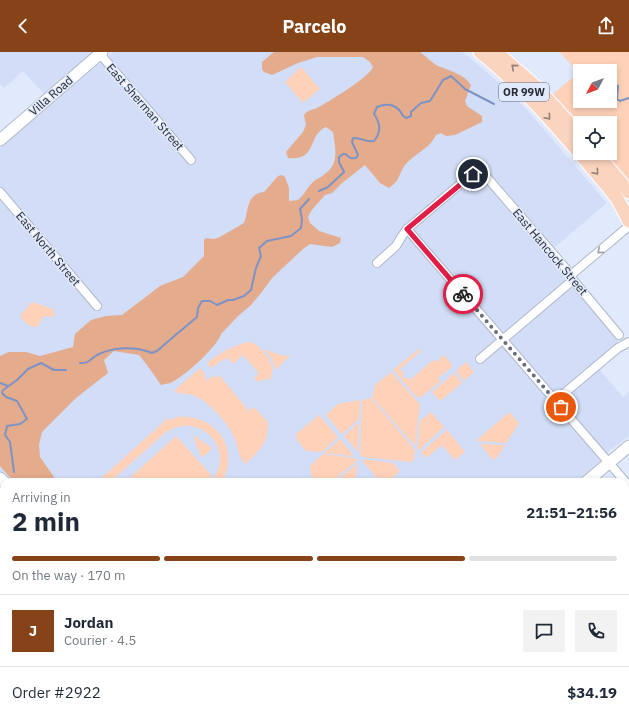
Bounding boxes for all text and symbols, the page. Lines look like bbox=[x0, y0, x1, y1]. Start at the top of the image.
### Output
icon: back bbox=[12, 15, 34, 37]
text: Parcelo bbox=[283, 15, 346, 38]
icon: share bbox=[595, 15, 617, 37]
street label: East Sherman Street bbox=[103, 60, 187, 153]
one-way arrow bbox=[511, 64, 519, 71]
north arrow bbox=[573, 64, 617, 108]
map controls bbox=[573, 64, 617, 160]
street label: Villa Road bbox=[26, 72, 76, 119]
road number: OR 99W bbox=[499, 83, 549, 101]
one-way arrow bbox=[544, 113, 551, 120]
button: locate bbox=[573, 116, 617, 160]
pin bbox=[456, 157, 490, 191]
icon: home bbox=[462, 163, 484, 185]
one-way arrow bbox=[591, 168, 598, 175]
street label: East Hancock Street bbox=[510, 205, 591, 298]
street label: East North Street bbox=[13, 208, 84, 289]
one-way arrow bbox=[597, 246, 605, 253]
courier bbox=[443, 274, 483, 314]
icon: bike bbox=[452, 283, 474, 305]
pin bbox=[544, 390, 578, 424]
icon: bag bbox=[550, 396, 572, 418]
text: Arriving in bbox=[12, 489, 71, 506]
text: 21:51–21:56 bbox=[526, 503, 617, 522]
text: 2 min bbox=[12, 504, 80, 538]
text: On the way · 170 m bbox=[12, 567, 125, 584]
button: chat bbox=[523, 610, 565, 652]
button: phone bbox=[575, 610, 617, 652]
text: Jordan bbox=[64, 613, 113, 632]
text: J bbox=[29, 621, 37, 640]
text: Courier · 4.5 bbox=[64, 632, 136, 649]
text: Order #2922 bbox=[12, 683, 101, 702]
text: $34.19 bbox=[567, 683, 617, 702]

